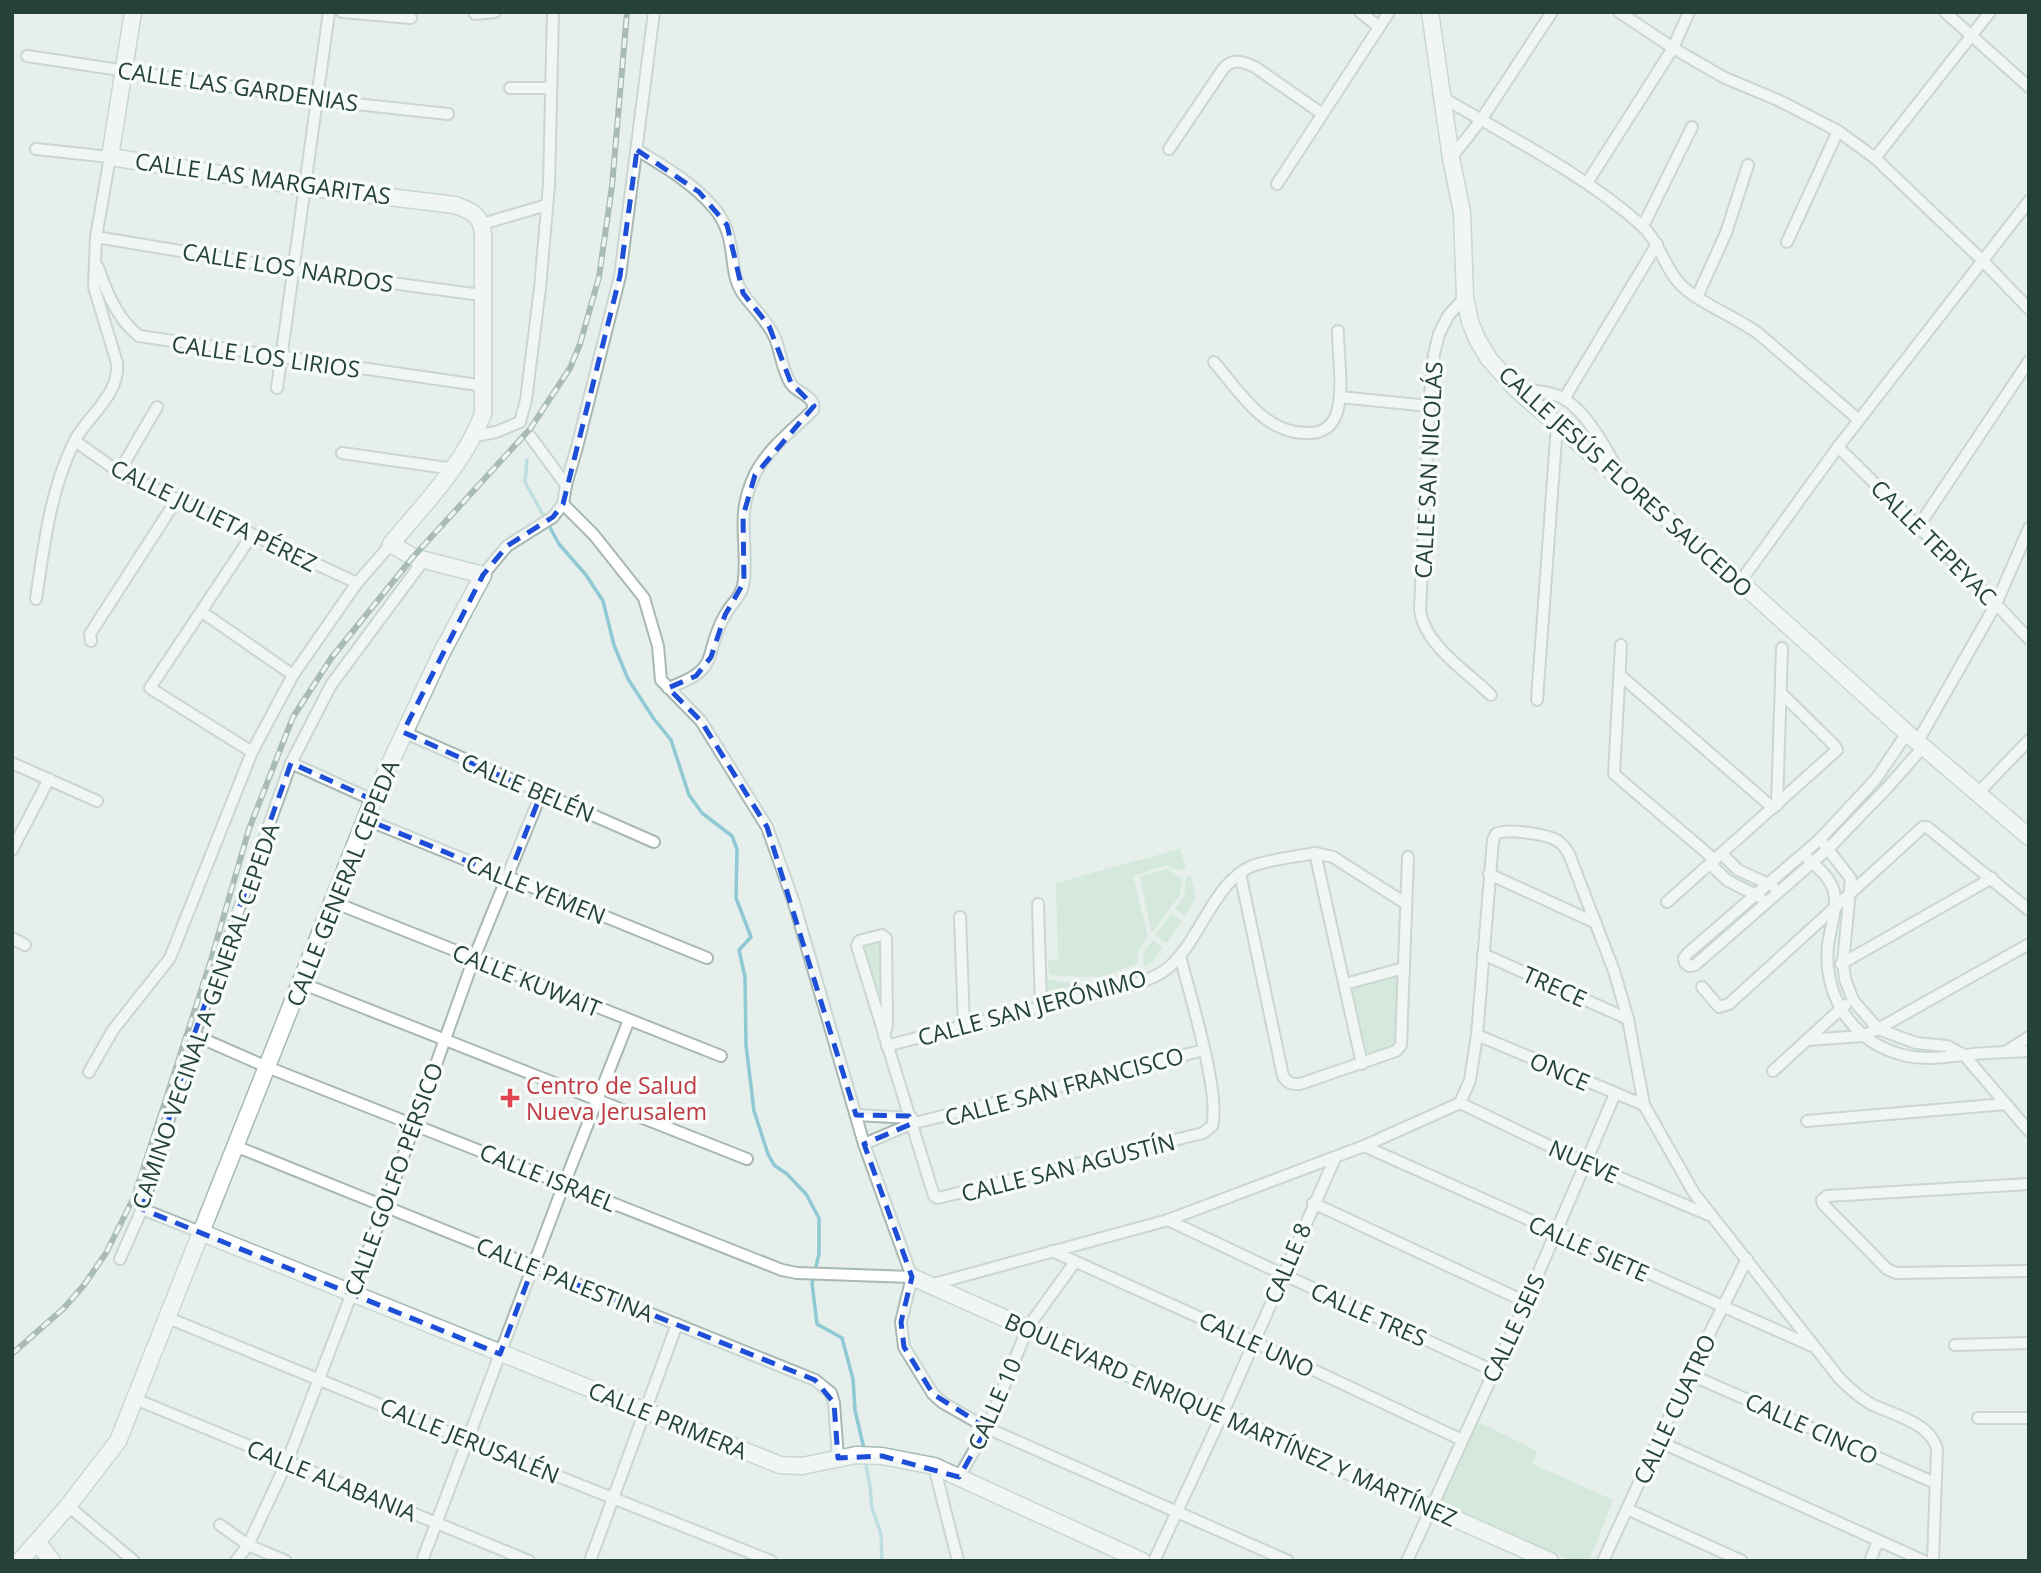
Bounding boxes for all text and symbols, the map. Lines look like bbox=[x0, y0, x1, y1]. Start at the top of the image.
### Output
street label: CALLE LAS GARDENIAS bbox=[116, 53, 360, 119]
street label: CALLE LAS MARGARITAS bbox=[133, 144, 393, 212]
street label: CALLE LOS NARDOS bbox=[180, 234, 396, 300]
street label: CALLE LOS LIRIOS bbox=[170, 327, 362, 385]
street label: CALLE JESÚS FLORES SAUCEDO bbox=[1492, 358, 1760, 604]
street label: CALLE SAN NICOLÁS bbox=[1406, 361, 1450, 579]
street label: CALLE JULIETA PÉREZ bbox=[105, 451, 323, 579]
street label: CALLE TEPEYAC bbox=[1864, 472, 2004, 612]
street label: CALLE BELÉN bbox=[457, 745, 599, 829]
street label: CALLE GENERAL CEPEDA bbox=[278, 755, 406, 1011]
street label: CAMINO VECINAL A GENERAL CEPEDA bbox=[124, 818, 286, 1213]
street label: CALLE YEMEN bbox=[461, 846, 611, 932]
street label: CALLE KUWAIT bbox=[448, 936, 606, 1024]
street label: TRECE bbox=[1518, 958, 1592, 1014]
street label: CALLE SAN JERÓNIMO bbox=[914, 961, 1150, 1053]
street label: CALLE SAN FRANCISCO bbox=[941, 1039, 1187, 1133]
street label: ONCE bbox=[1525, 1044, 1595, 1098]
street label: CALLE GOLFO PÉRSICO bbox=[336, 1058, 450, 1300]
place label: Centro de Salud Nueva Jerusalem bbox=[526, 1069, 707, 1127]
marker: Centro de Salud Nueva Jerusalem bbox=[500, 1088, 520, 1108]
street label: CALLE SAN AGUSTÍN bbox=[958, 1125, 1178, 1209]
street label: NUEVE bbox=[1544, 1131, 1624, 1191]
street label: CALLE ISRAEL bbox=[475, 1135, 621, 1219]
street label: CALLE SIETE bbox=[1524, 1207, 1654, 1289]
street label: CALLE 8 bbox=[1256, 1218, 1318, 1308]
street label: CALLE PALESTINA bbox=[472, 1229, 659, 1329]
street label: CALLE SEIS bbox=[1474, 1269, 1552, 1387]
street label: CALLE TRES bbox=[1306, 1274, 1432, 1354]
street label: CALLE UNO bbox=[1194, 1303, 1320, 1385]
street label: BOULEVARD ENRIQUE MARTÍNEZ Y MARTÍNEZ bbox=[1000, 1304, 1462, 1534]
street label: CALLE CUATRO bbox=[1625, 1329, 1723, 1489]
street label: CALLE 10 bbox=[959, 1353, 1029, 1455]
street label: CALLE PRIMERA bbox=[584, 1374, 753, 1467]
street label: CALLE CINCO bbox=[1740, 1384, 1884, 1472]
street label: CALLE JERUSALÉN bbox=[375, 1389, 565, 1491]
street label: CALLE ALABANIA bbox=[242, 1431, 422, 1529]

